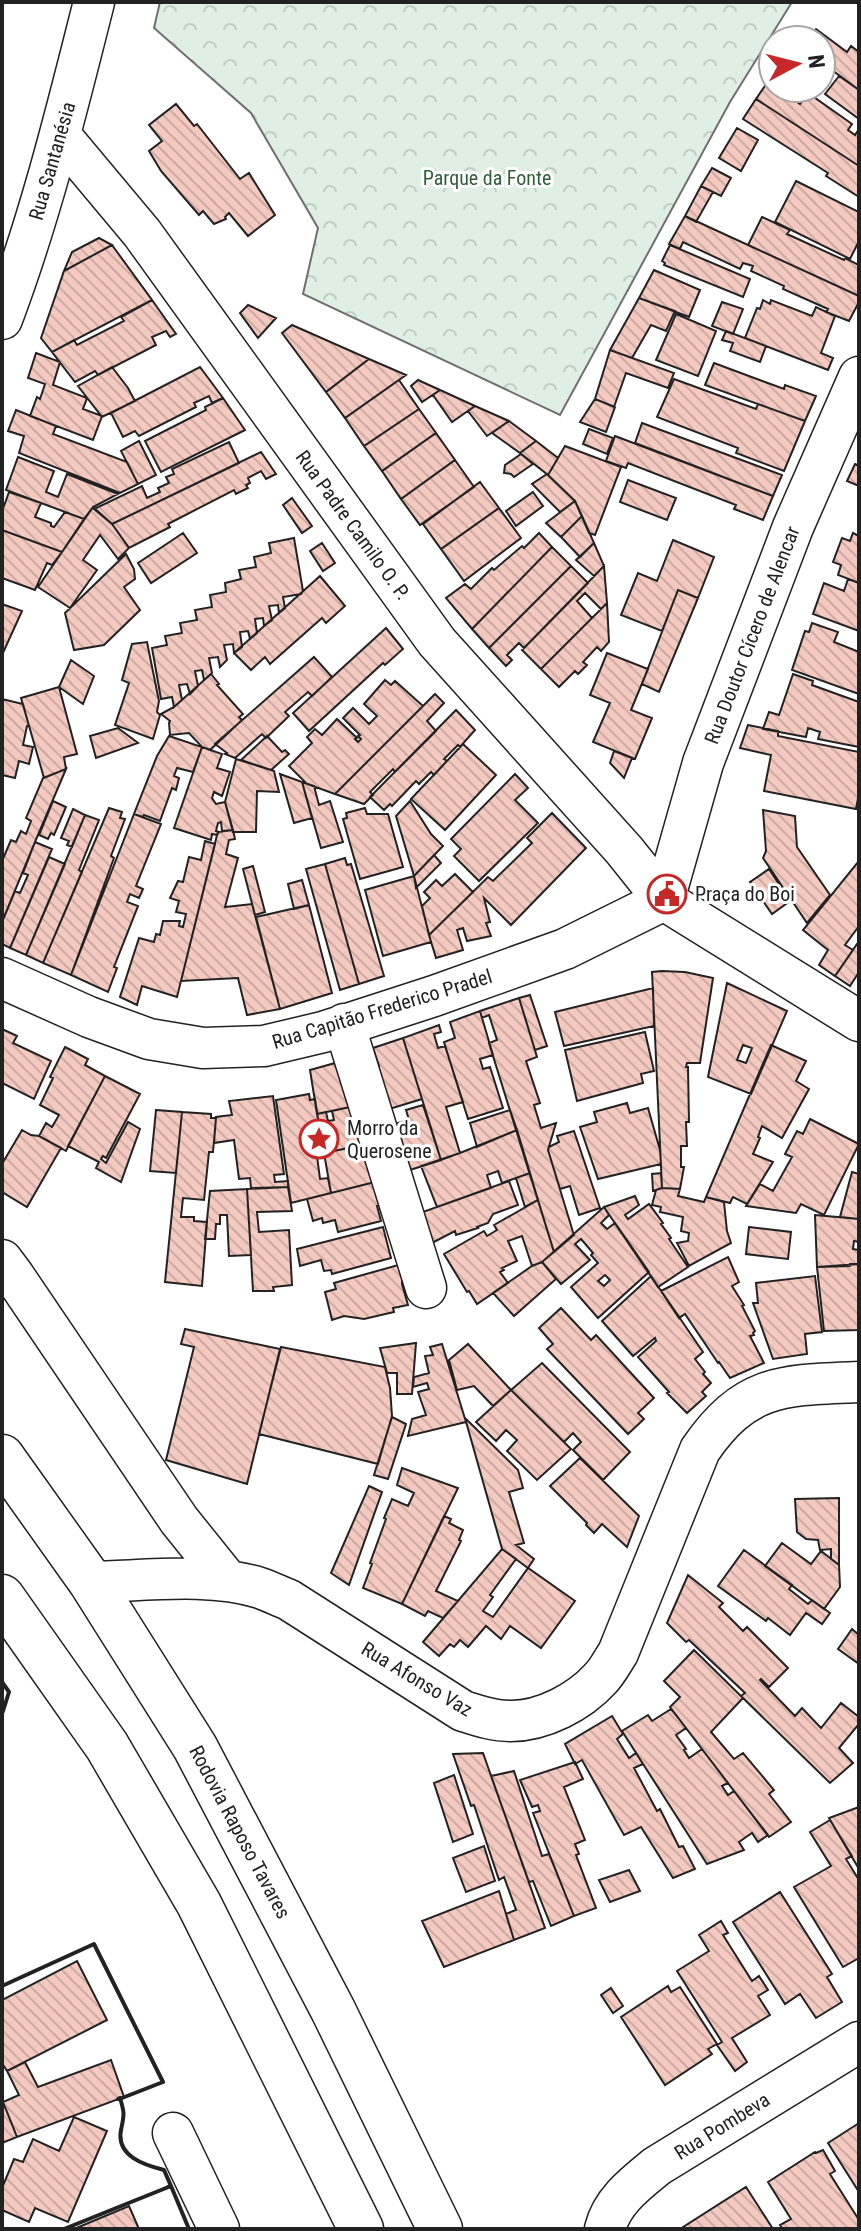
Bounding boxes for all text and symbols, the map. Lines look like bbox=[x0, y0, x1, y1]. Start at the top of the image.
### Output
north arrow bbox=[757, 24, 837, 104]
text: N bbox=[803, 53, 830, 70]
street label: Rua Santanésia bbox=[24, 99, 80, 223]
park label: Parque da Fonte bbox=[423, 166, 551, 190]
street label: Rua Padre Camilo O. P. bbox=[291, 446, 415, 604]
street label: Rua Doutor Cícero de Alencar bbox=[699, 523, 805, 747]
public building icon: Praça do Boi bbox=[646, 873, 688, 915]
place label: Praça do Boi bbox=[695, 882, 795, 906]
street label: Rua Capitão Frederico Pradel bbox=[269, 964, 495, 1054]
place label: Morro da Querosene bbox=[347, 1116, 432, 1163]
place icon: Morro da Querosene bbox=[298, 1118, 340, 1160]
street label: Rua Afonso Vaz bbox=[357, 1637, 477, 1721]
street label: Rodovia Raposo Tavares bbox=[184, 1741, 296, 1923]
street label: Rua Pombeva bbox=[670, 2087, 774, 2165]

